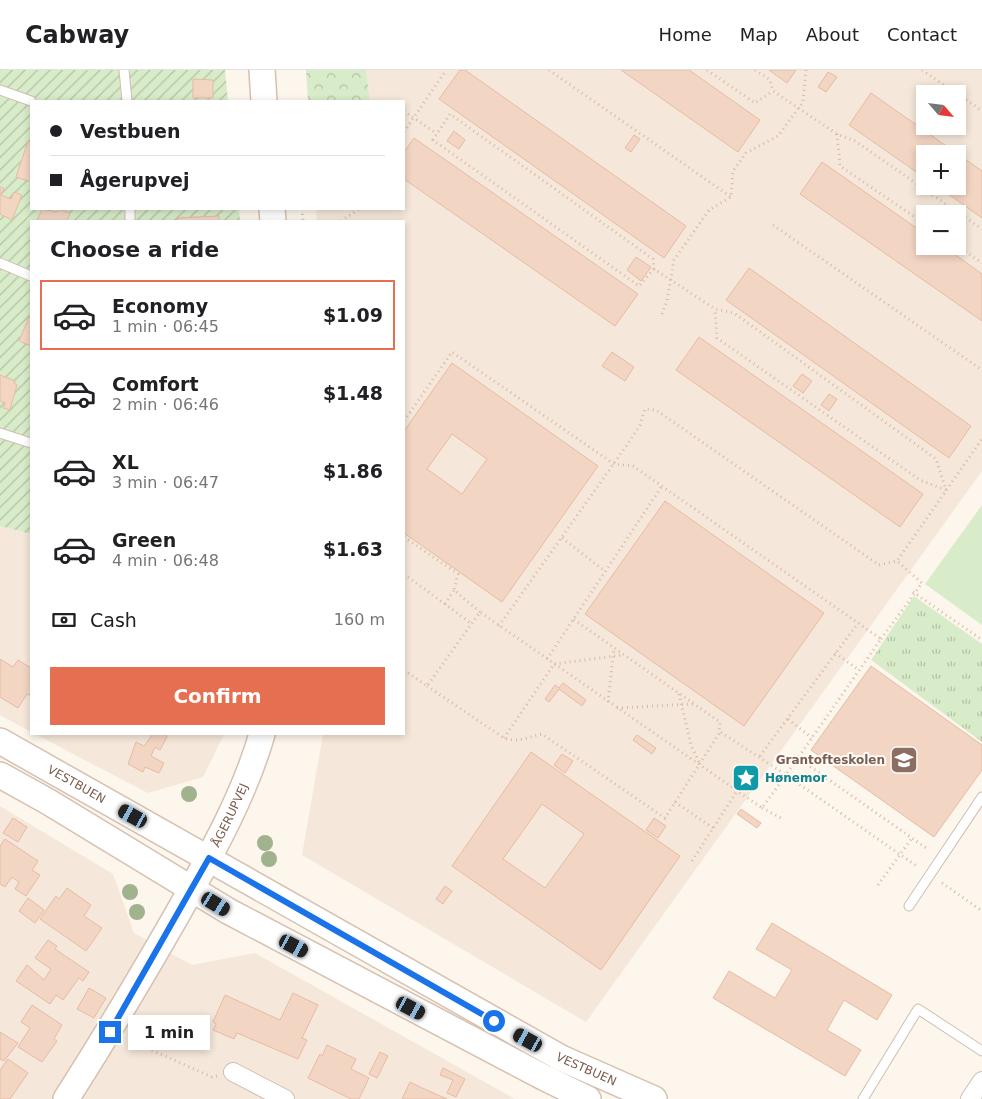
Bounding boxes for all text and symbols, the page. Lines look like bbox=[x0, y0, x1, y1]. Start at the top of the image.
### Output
text: Cabway bbox=[25, 21, 129, 49]
text: Home bbox=[659, 24, 712, 45]
text: Map bbox=[740, 24, 778, 45]
text: About bbox=[806, 24, 859, 45]
text: Contact bbox=[887, 24, 957, 45]
north arrow bbox=[916, 85, 966, 135]
map controls bbox=[916, 85, 966, 255]
text: Vestbuen bbox=[80, 120, 180, 142]
button: + bbox=[916, 145, 966, 195]
text: Ågerupvej bbox=[80, 169, 189, 191]
button: − bbox=[916, 205, 966, 255]
text: Choose a ride bbox=[50, 237, 219, 262]
icon: car bbox=[52, 293, 97, 338]
text: Economy bbox=[112, 295, 208, 317]
text: $1.09 bbox=[323, 304, 383, 326]
text: 1 min · 06:45 bbox=[112, 317, 219, 336]
icon: car bbox=[52, 371, 97, 416]
text: Comfort bbox=[112, 373, 199, 395]
text: $1.48 bbox=[323, 382, 383, 404]
text: 2 min · 06:46 bbox=[112, 395, 219, 414]
icon: car bbox=[52, 449, 97, 494]
text: XL bbox=[112, 451, 139, 473]
text: $1.86 bbox=[323, 460, 383, 482]
text: 3 min · 06:47 bbox=[112, 473, 219, 492]
icon: car bbox=[52, 527, 97, 572]
text: Green bbox=[112, 529, 176, 551]
text: $1.63 bbox=[323, 538, 383, 560]
text: 4 min · 06:48 bbox=[112, 551, 219, 570]
icon: cash bbox=[50, 606, 78, 634]
text: Cash bbox=[90, 609, 137, 631]
text: 160 m bbox=[334, 610, 385, 629]
button: Confirm bbox=[50, 667, 385, 725]
school or university icon: Grantofteskolen bbox=[889, 745, 919, 775]
place label: Grantofteskolen bbox=[776, 753, 885, 767]
street label: VESTBUEN bbox=[45, 762, 108, 806]
place icon: Hønemor bbox=[731, 763, 761, 793]
place label: Hønemor bbox=[765, 771, 827, 785]
street label: ÅGERUPVEJ bbox=[208, 781, 251, 849]
car bbox=[116, 802, 149, 830]
car bbox=[199, 890, 232, 918]
car bbox=[277, 932, 310, 960]
car bbox=[394, 994, 427, 1022]
route start bbox=[483, 1010, 505, 1032]
callout: 1 min bbox=[128, 1014, 210, 1050]
route end bbox=[99, 1021, 121, 1043]
text: 1 min bbox=[144, 1023, 194, 1042]
car bbox=[511, 1026, 544, 1054]
street label: VESTBUEN bbox=[554, 1050, 619, 1089]

